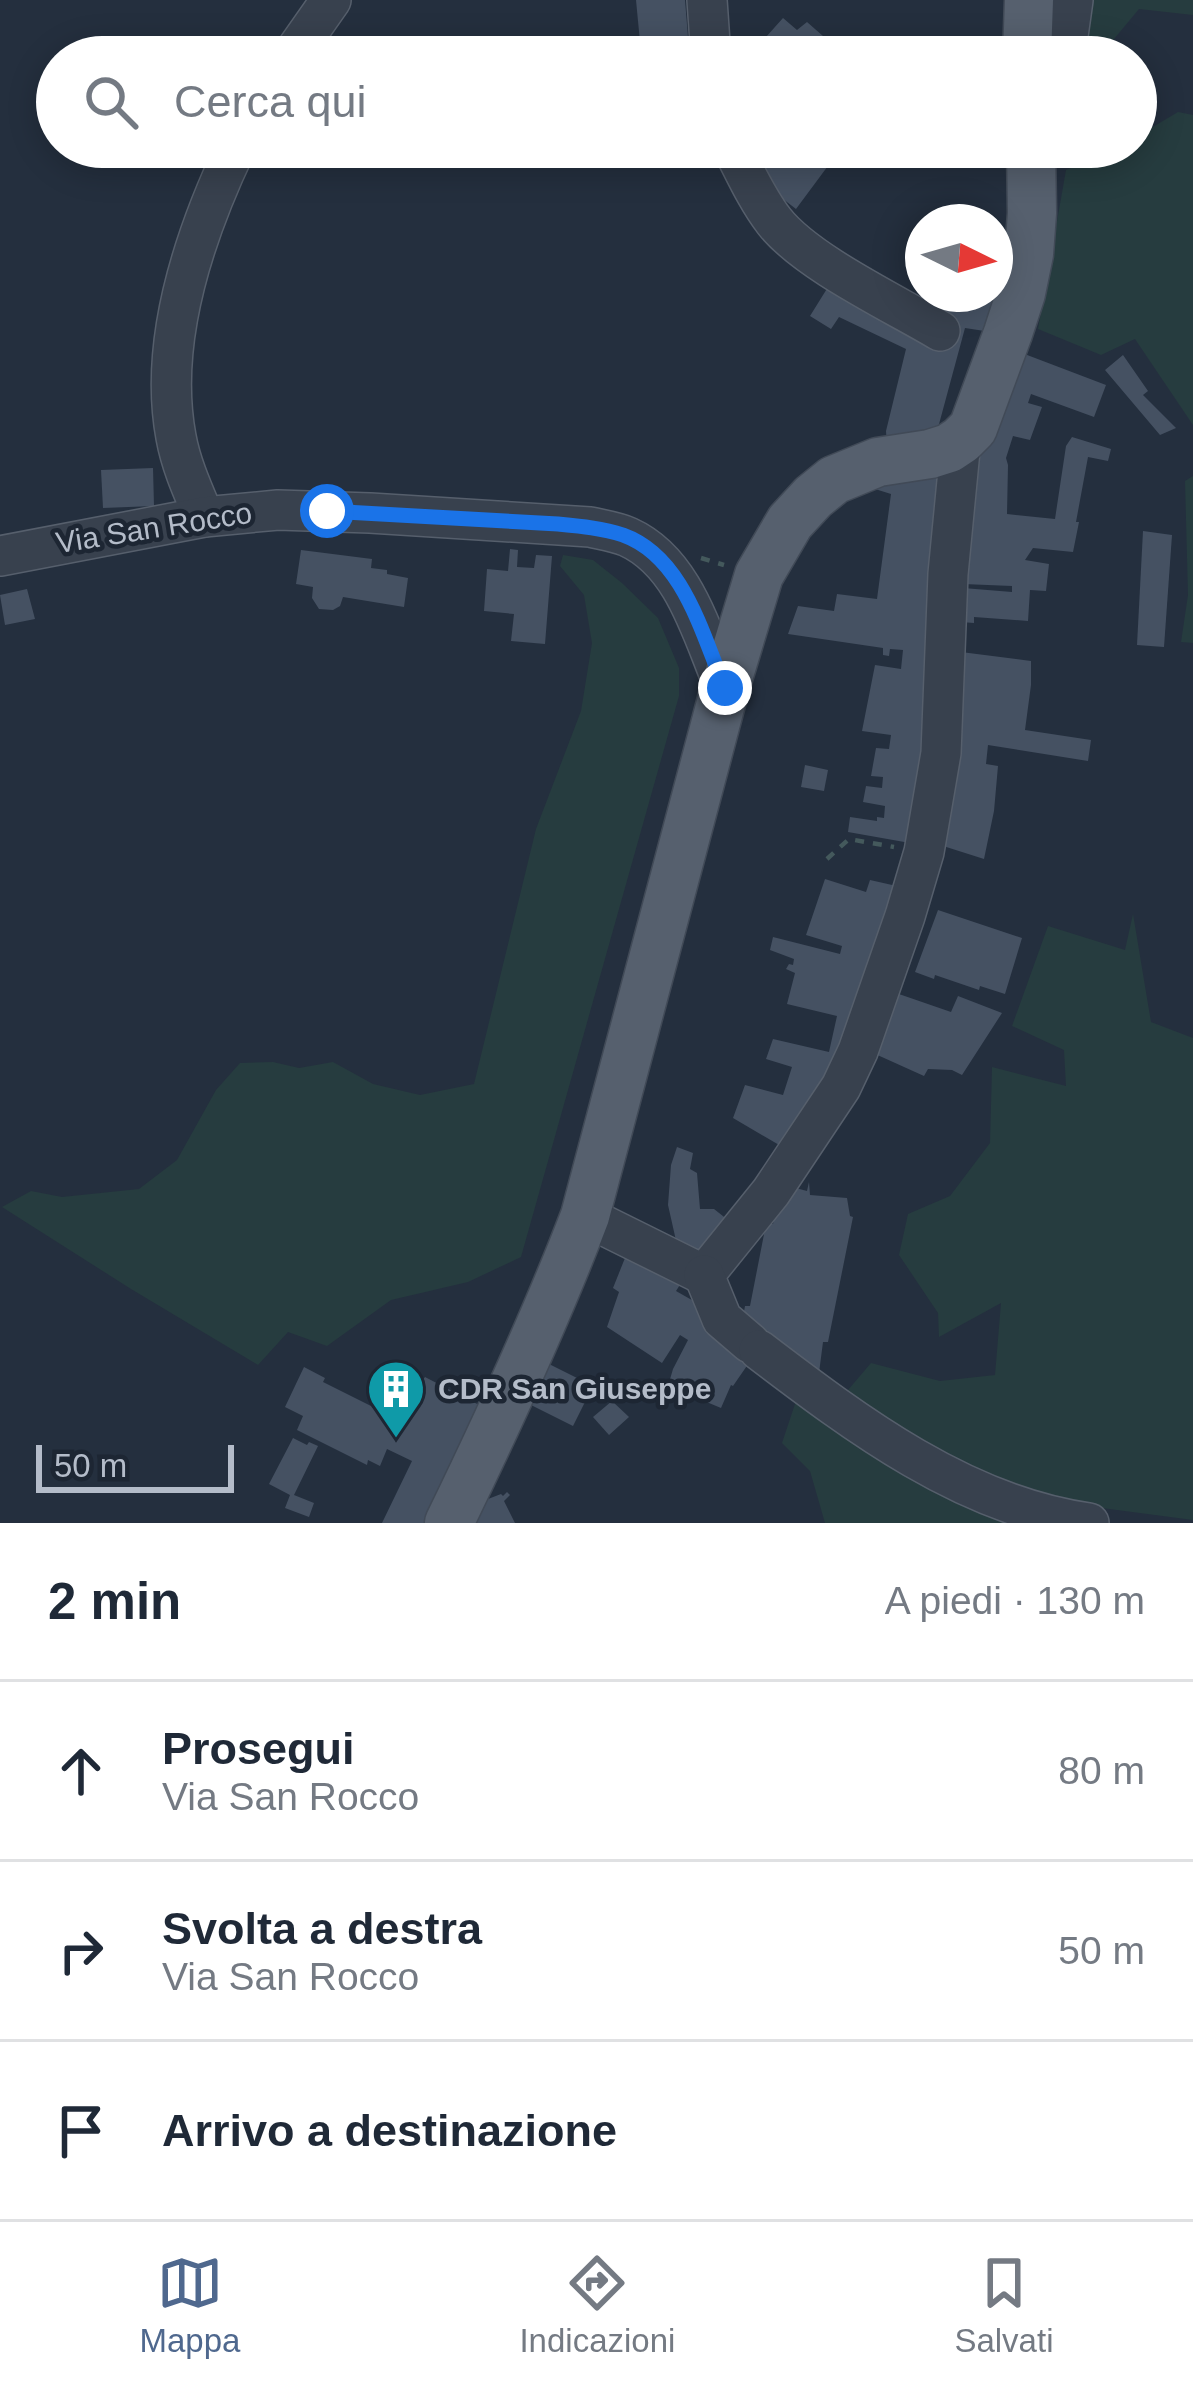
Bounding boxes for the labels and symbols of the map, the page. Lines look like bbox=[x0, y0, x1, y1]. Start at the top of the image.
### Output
north arrow bbox=[905, 204, 1013, 312]
route start bbox=[300, 484, 354, 538]
street label: Via San Rocco bbox=[54, 496, 254, 559]
route end bbox=[698, 661, 752, 715]
building icon: CDR San Giuseppe bbox=[365, 1358, 427, 1440]
place label: CDR San Giuseppe bbox=[438, 1372, 711, 1405]
scale bar bbox=[36, 1439, 234, 1492]

